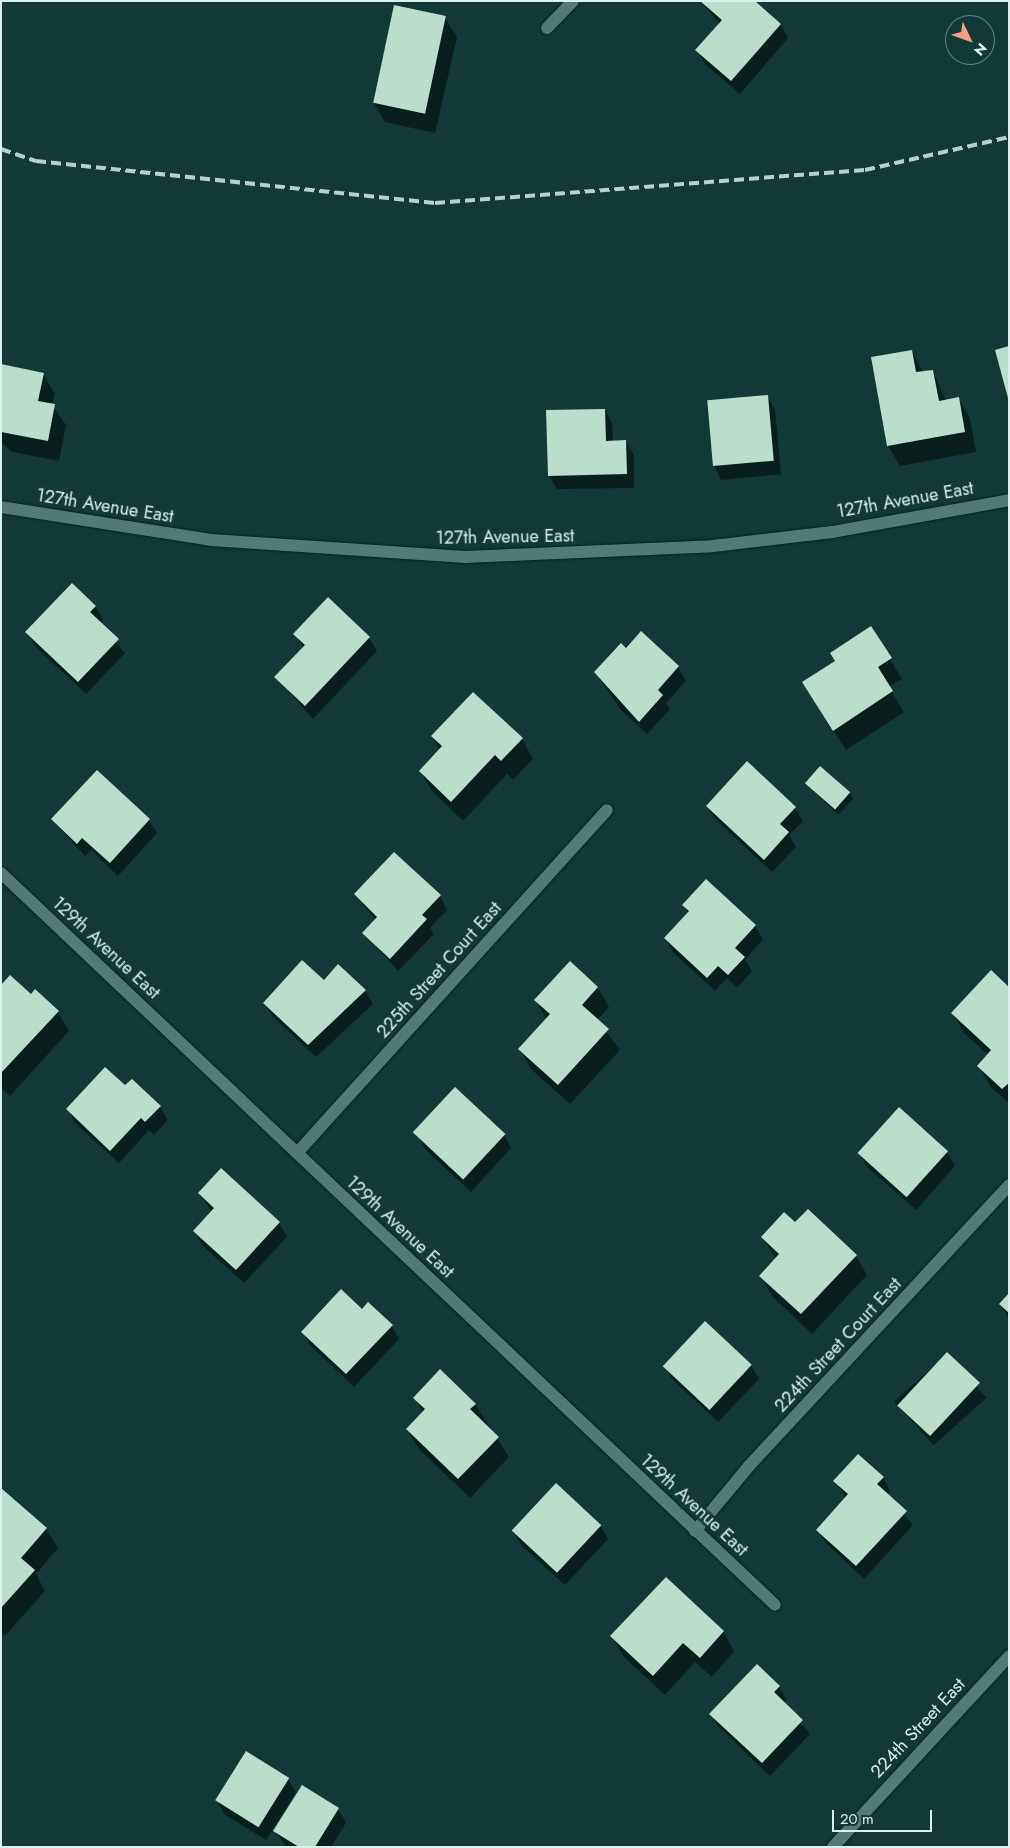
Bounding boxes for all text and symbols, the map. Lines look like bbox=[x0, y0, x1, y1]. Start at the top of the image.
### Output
north arrow bbox=[945, 15, 995, 65]
text: N bbox=[969, 39, 992, 60]
street label: 127th Avenue East bbox=[835, 477, 975, 523]
street label: 127th Avenue East bbox=[35, 484, 175, 528]
street label: 127th Avenue East bbox=[436, 525, 574, 549]
street label: 129th Avenue East bbox=[48, 893, 164, 1003]
street label: 225th Street Court East bbox=[372, 897, 506, 1043]
street label: 129th Avenue East bbox=[342, 1172, 458, 1282]
street label: 224th Street Court East bbox=[770, 1273, 906, 1417]
street label: 129th Avenue East bbox=[636, 1450, 752, 1560]
street label: 224th Street East bbox=[866, 1674, 970, 1782]
scale bar bbox=[835, 1800, 935, 1832]
text: 20 m bbox=[840, 1808, 874, 1830]

